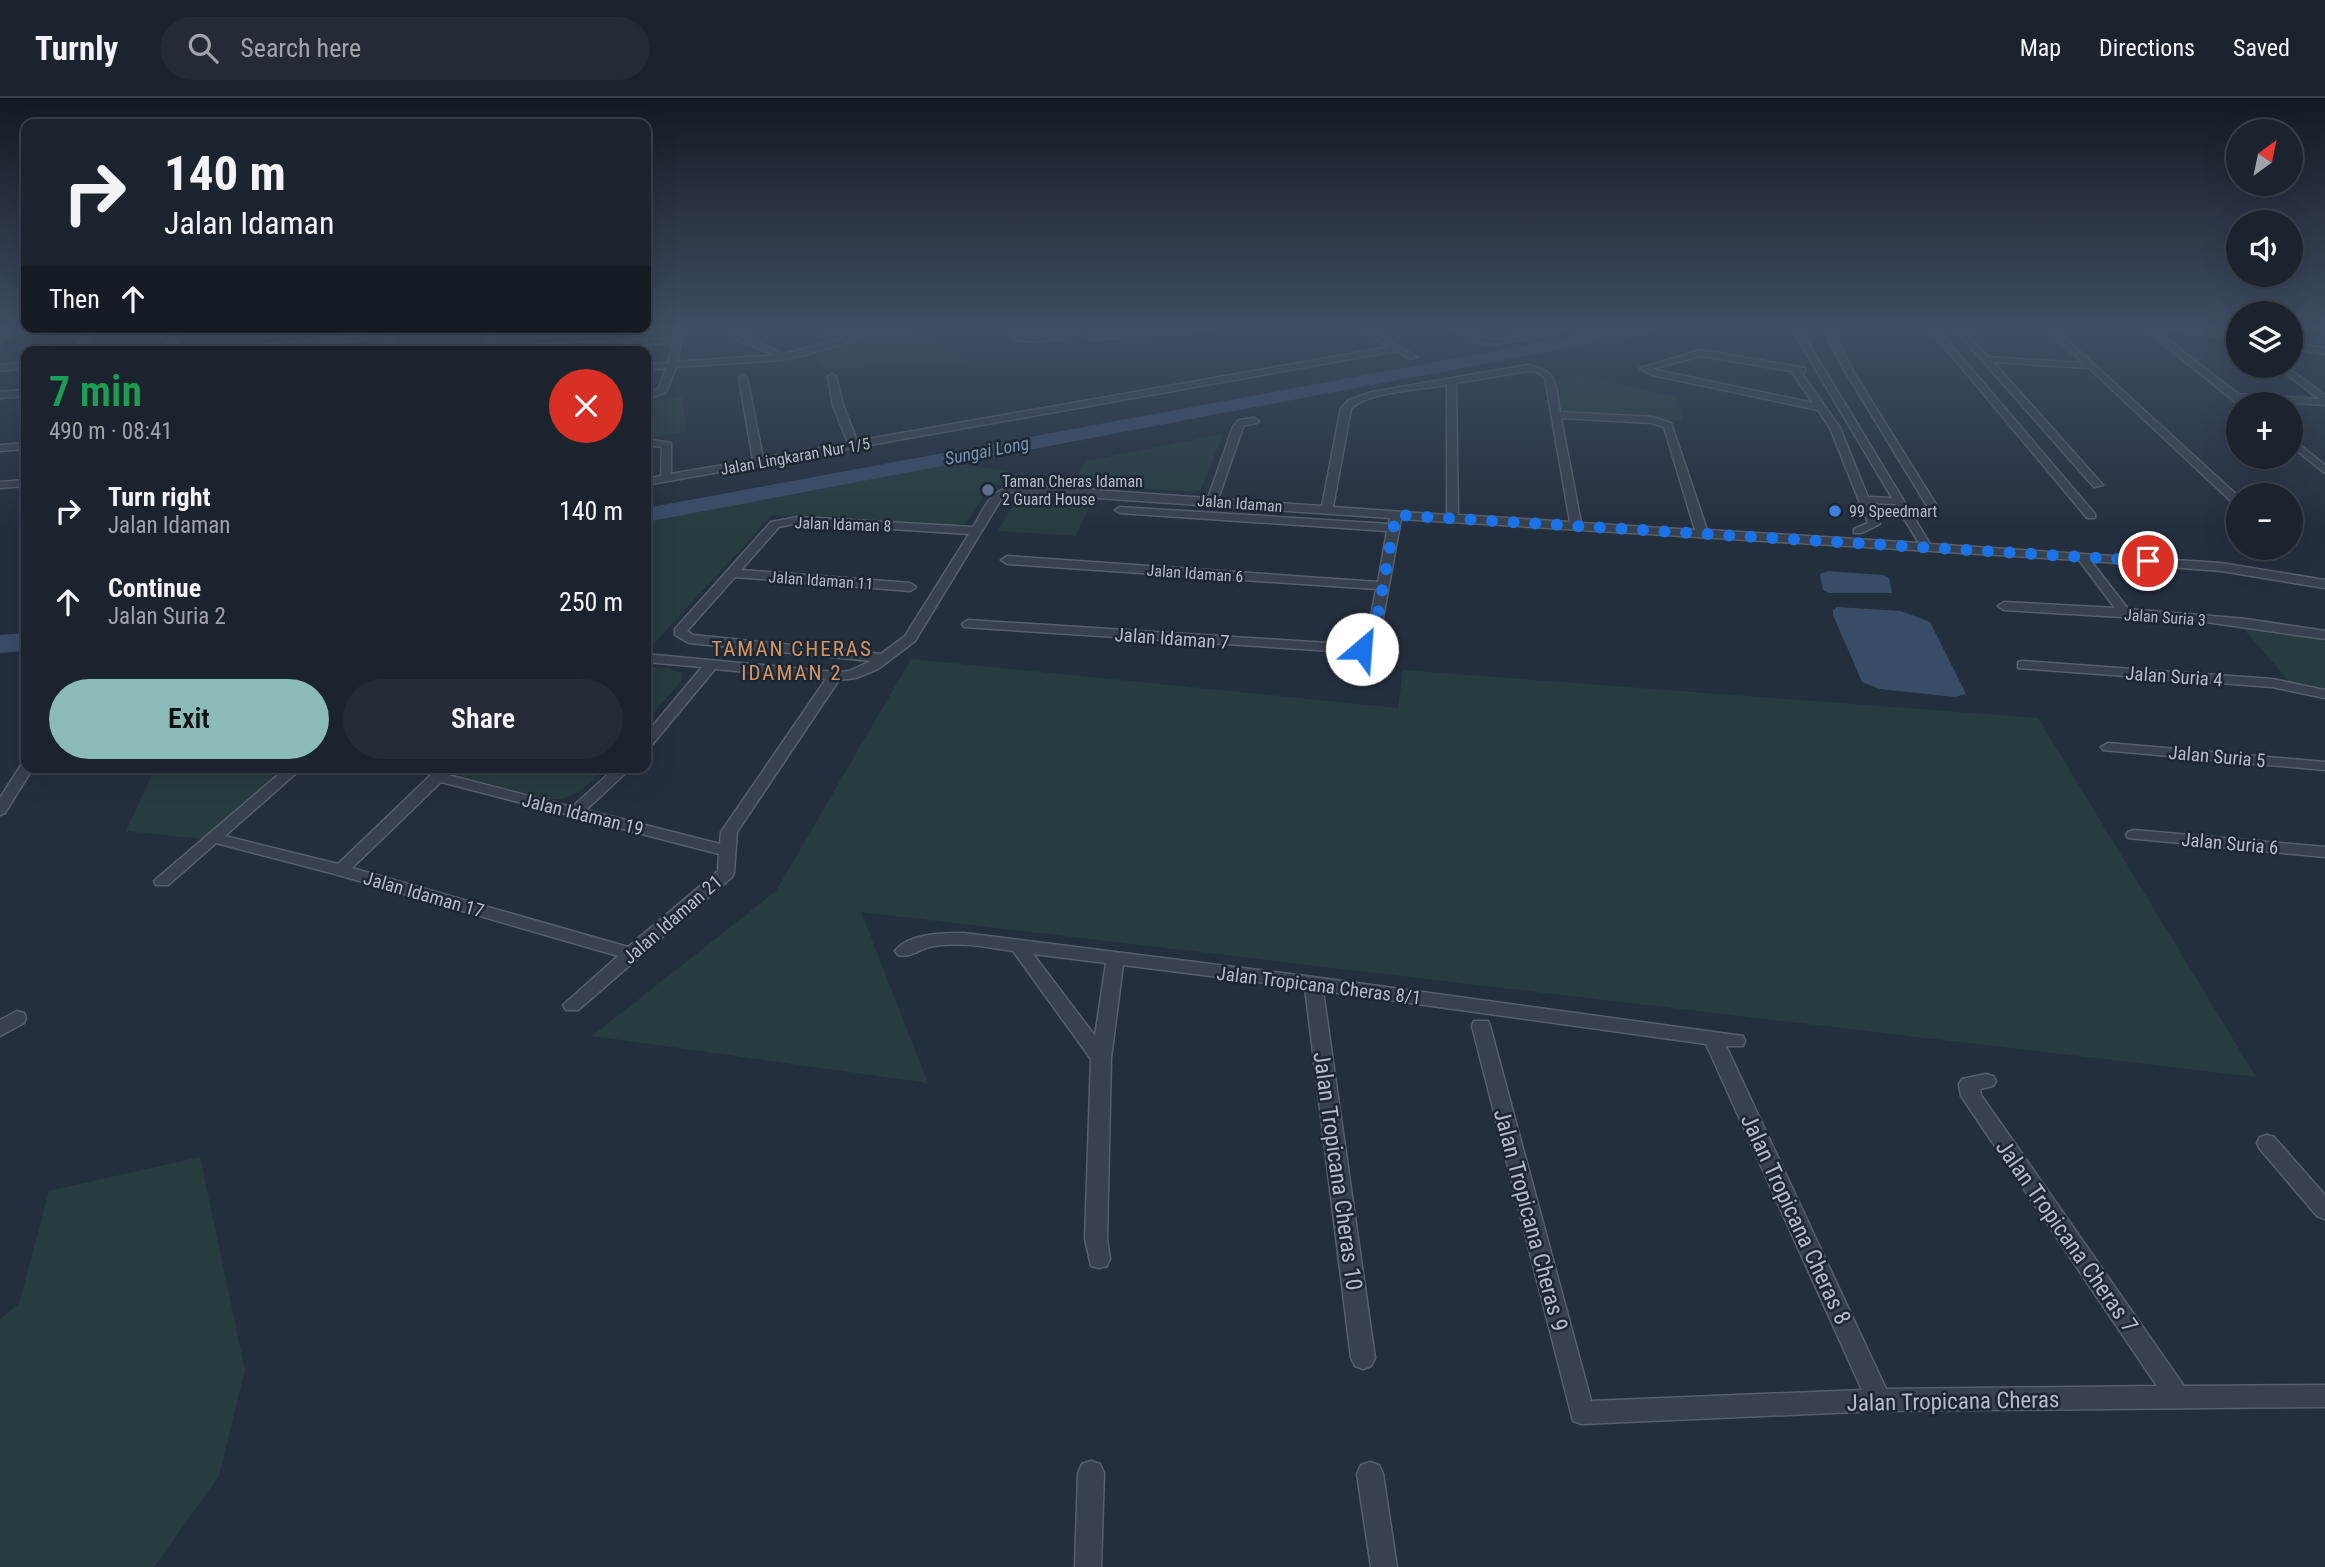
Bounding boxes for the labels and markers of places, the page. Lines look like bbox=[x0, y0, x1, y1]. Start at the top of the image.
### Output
place label: Taman Cheras Idaman 2 Guard House bbox=[1002, 472, 1143, 509]
marker: Taman Cheras Idaman 2 Guard House bbox=[980, 482, 996, 498]
place label: 99 Speedmart bbox=[1849, 502, 1938, 521]
marker: 99 Speedmart bbox=[1827, 503, 1843, 519]
pin bbox=[2118, 531, 2178, 591]

